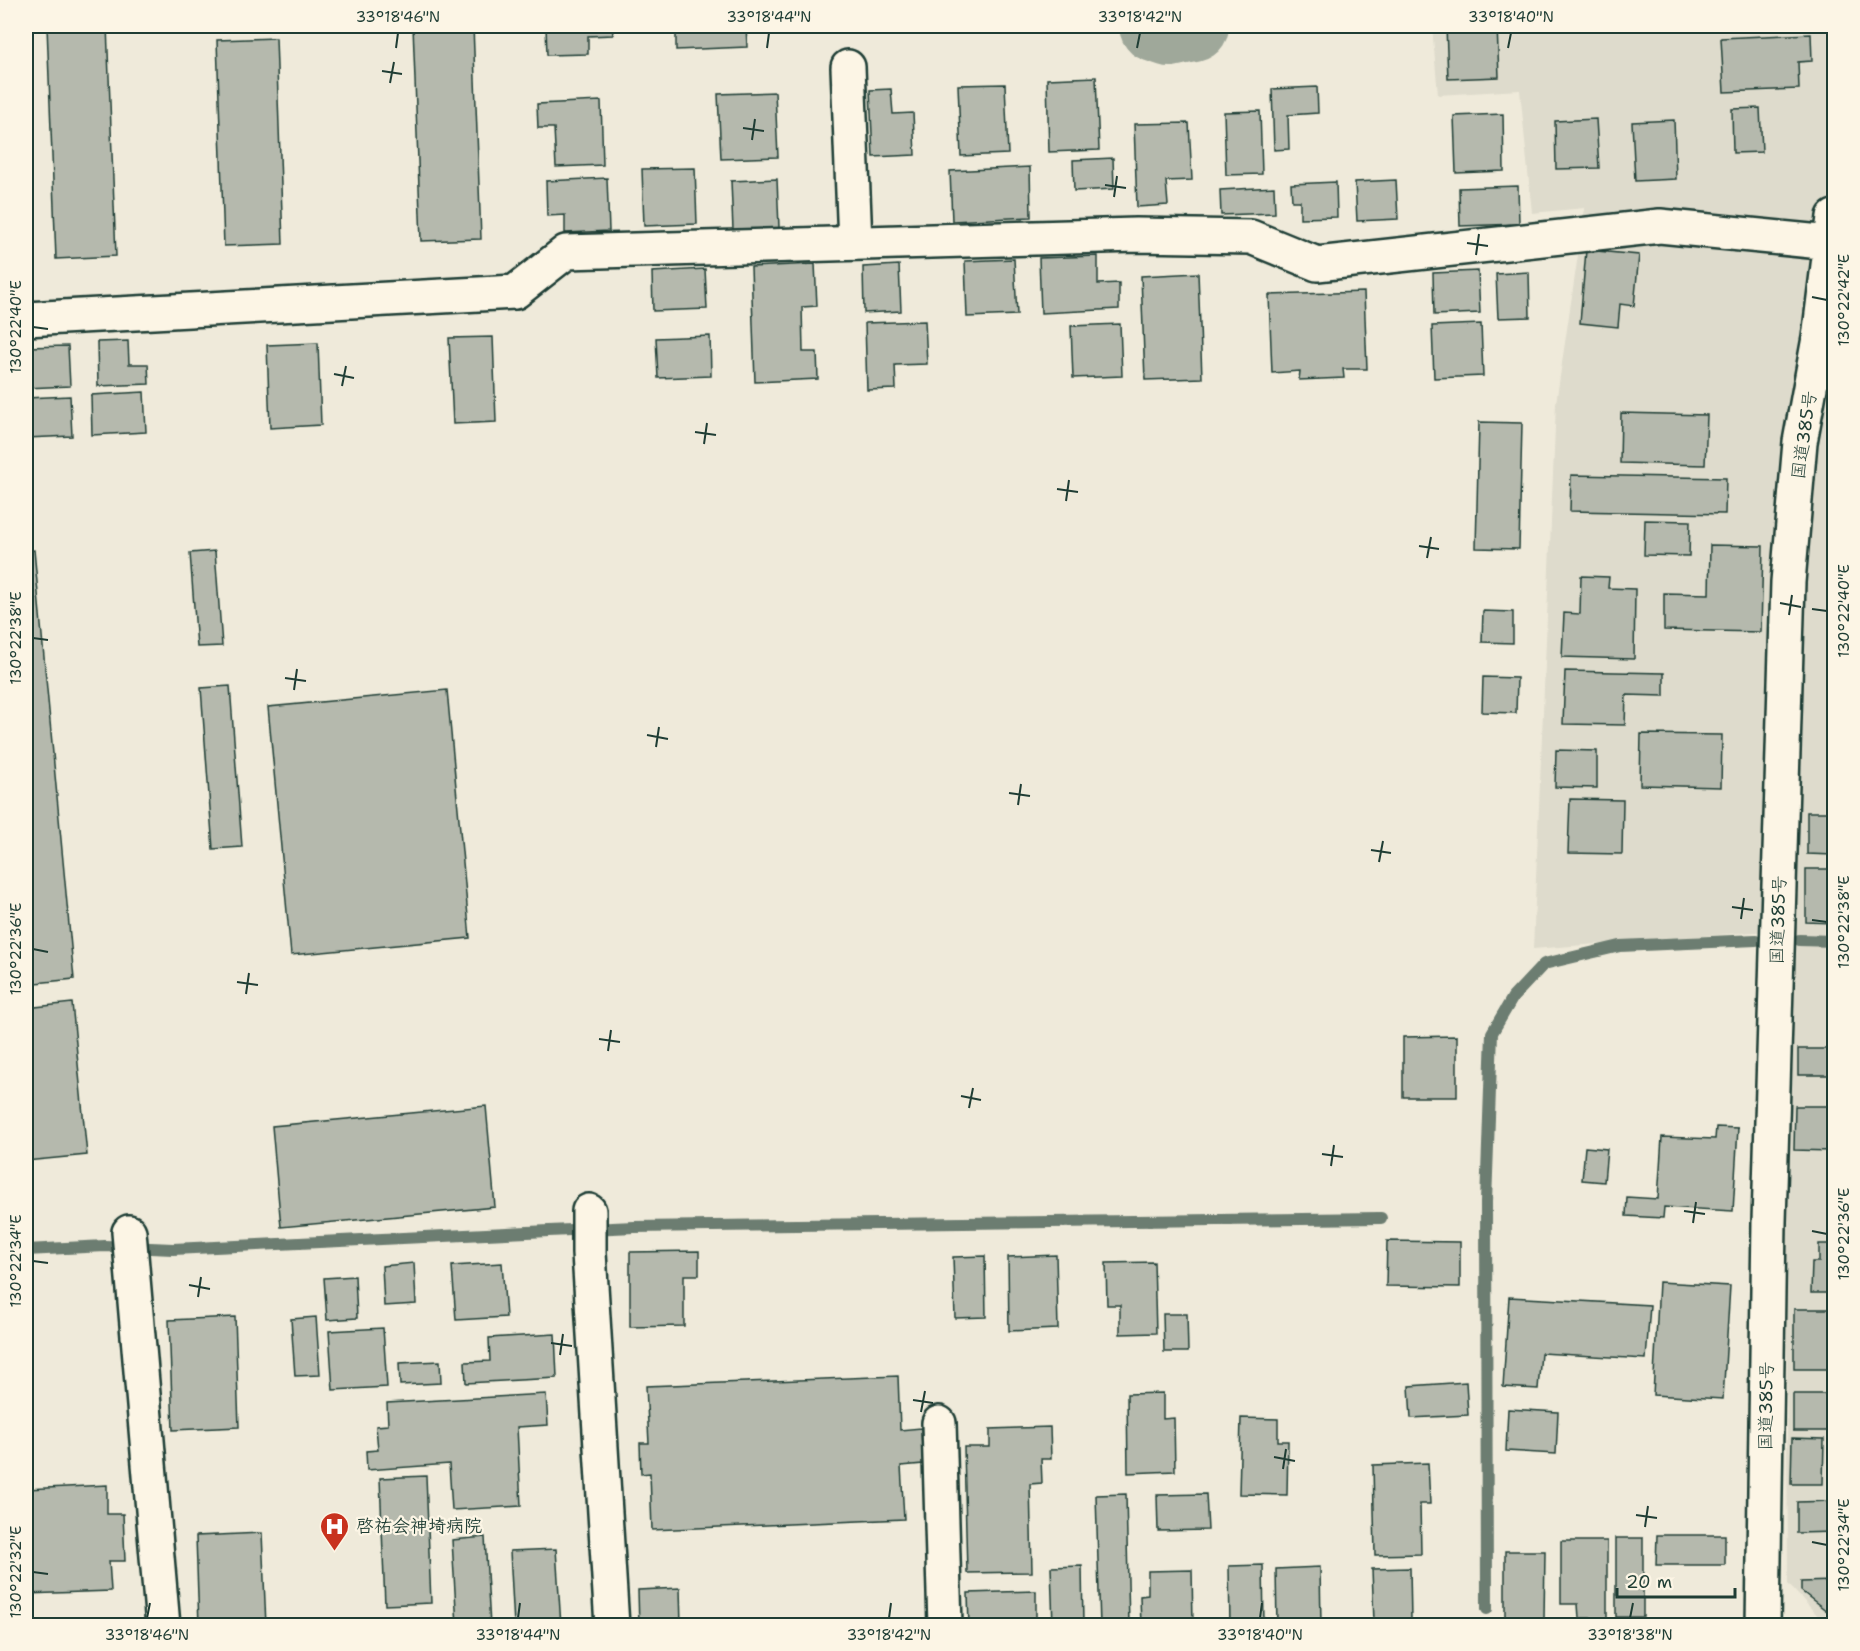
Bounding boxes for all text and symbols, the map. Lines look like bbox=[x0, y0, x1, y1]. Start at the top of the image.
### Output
text: 33°18'46"N bbox=[356, 7, 440, 27]
text: 33°18'44"N bbox=[726, 7, 812, 27]
text: 33°18'42"N bbox=[1098, 7, 1182, 27]
text: 33°18'40"N bbox=[1468, 7, 1554, 27]
text: 130°22'42"E bbox=[1834, 254, 1854, 346]
text: 130°22'40"E bbox=[6, 280, 26, 374]
street label: 国道385号 bbox=[1786, 389, 1822, 481]
text: 130°22'40"E bbox=[1834, 564, 1854, 658]
text: 130°22'38"E bbox=[6, 591, 26, 685]
street label: 国道385号 bbox=[1764, 875, 1792, 965]
text: 130°22'38"E bbox=[1834, 875, 1854, 969]
text: 130°22'36"E bbox=[6, 903, 26, 995]
text: 130°22'36"E bbox=[1834, 1188, 1854, 1280]
text: 130°22'34"E bbox=[6, 1214, 26, 1308]
street label: 国道385号 bbox=[1753, 1361, 1779, 1451]
text: 130°22'34"E bbox=[1834, 1498, 1854, 1592]
hospital icon: 啓祐会神埼病院 bbox=[319, 1510, 351, 1552]
place label: 啓祐会神埼病院 bbox=[356, 1514, 482, 1538]
text: 130°22'32"E bbox=[6, 1526, 26, 1618]
scale bar bbox=[1617, 1561, 1736, 1599]
text: 20 m bbox=[1626, 1570, 1672, 1594]
text: 33°18'46"N bbox=[105, 1625, 189, 1645]
text: 33°18'44"N bbox=[475, 1625, 561, 1645]
text: 33°18'42"N bbox=[847, 1625, 931, 1645]
text: 33°18'40"N bbox=[1217, 1625, 1303, 1645]
text: 33°18'38"N bbox=[1587, 1625, 1673, 1645]

